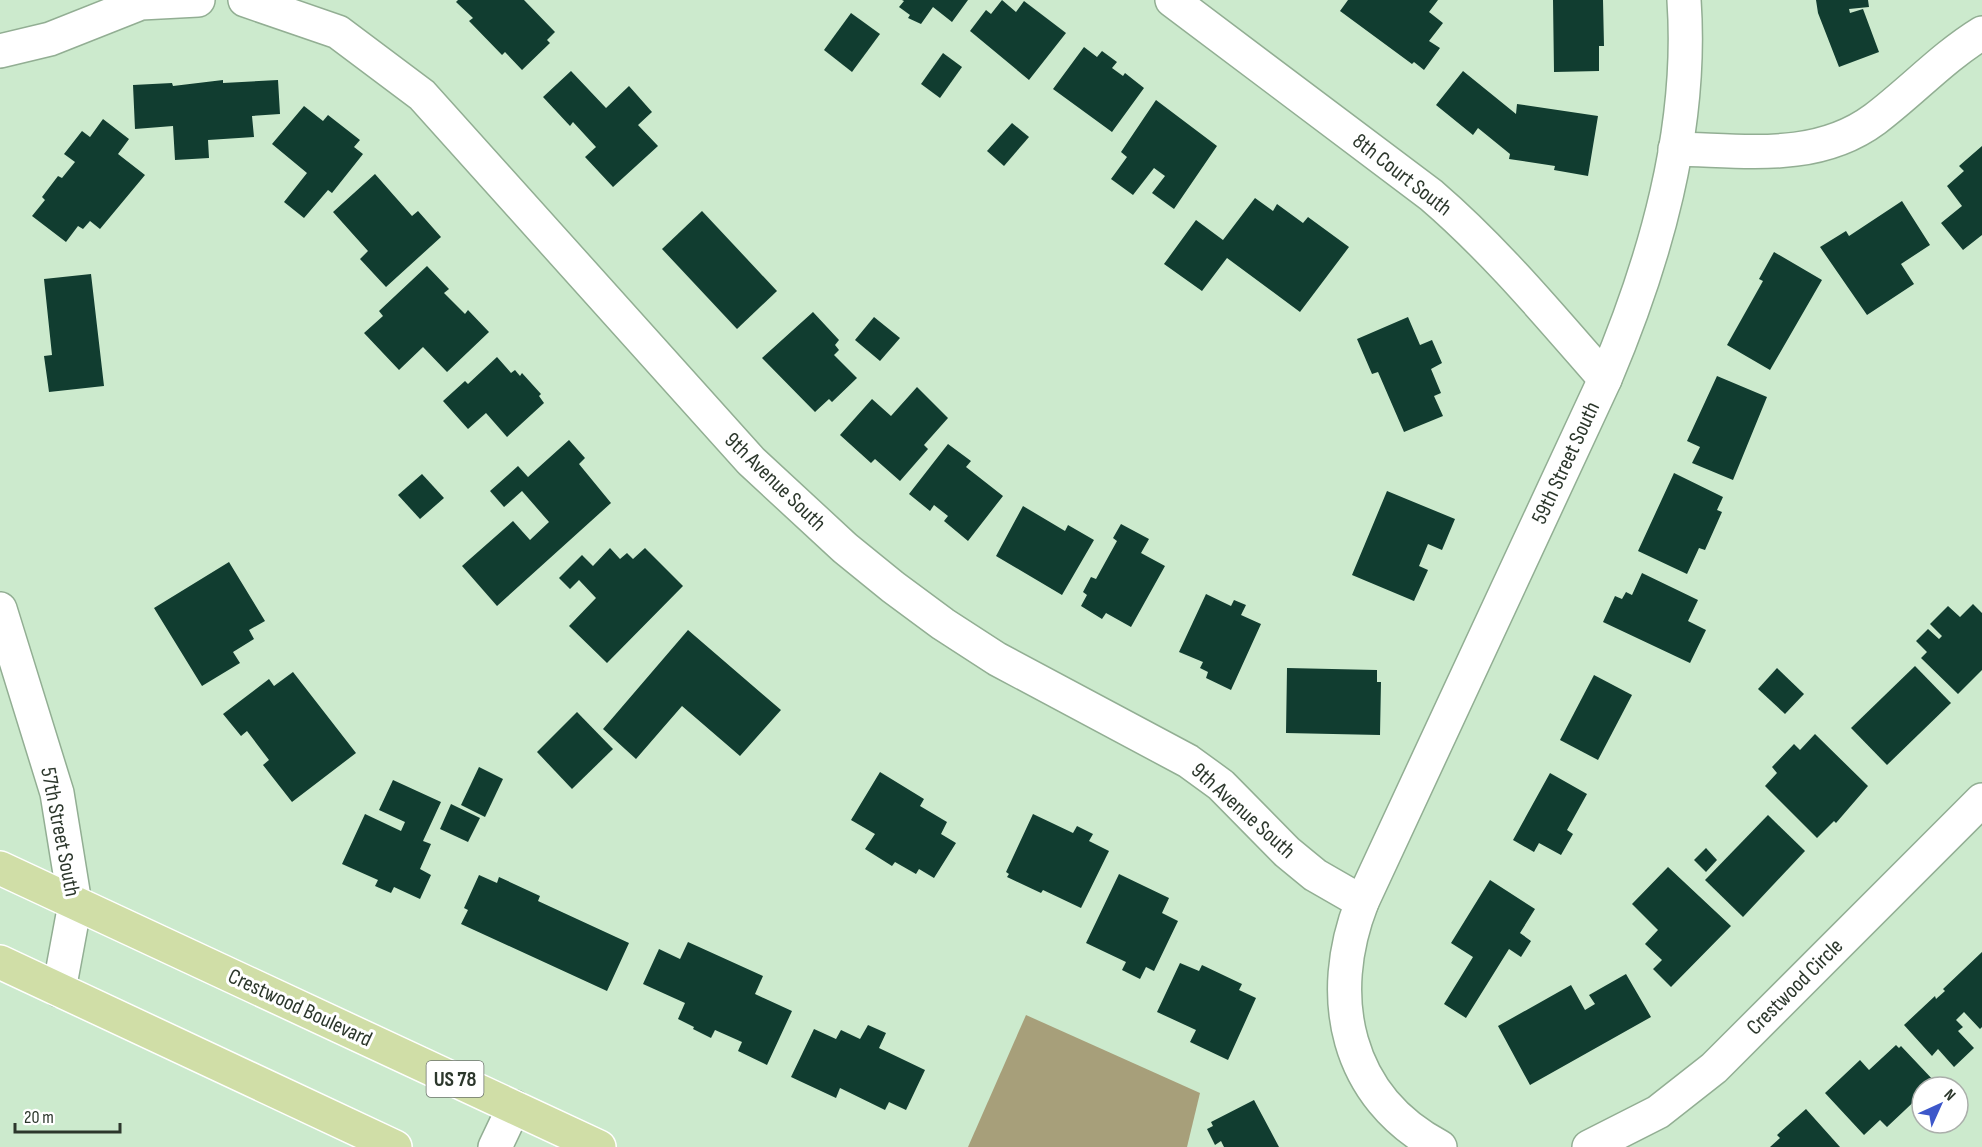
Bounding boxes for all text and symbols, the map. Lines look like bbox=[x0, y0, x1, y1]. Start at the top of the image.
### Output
street label: 8th Court South bbox=[1347, 128, 1457, 222]
street label: 59th Street South bbox=[1526, 397, 1606, 529]
street label: 9th Avenue South bbox=[719, 427, 831, 537]
street label: 9th Avenue South bbox=[1185, 757, 1301, 865]
street label: 57th Street South bbox=[34, 765, 86, 899]
street label: Crestwood Circle bbox=[1741, 933, 1849, 1041]
street label: Crestwood Boulevard bbox=[224, 963, 376, 1053]
road number: US 78 bbox=[426, 1061, 484, 1097]
north arrow bbox=[1910, 1075, 1970, 1135]
text: N bbox=[1940, 1086, 1959, 1105]
scale bar bbox=[15, 1096, 120, 1134]
text: 20 m bbox=[24, 1107, 54, 1128]

